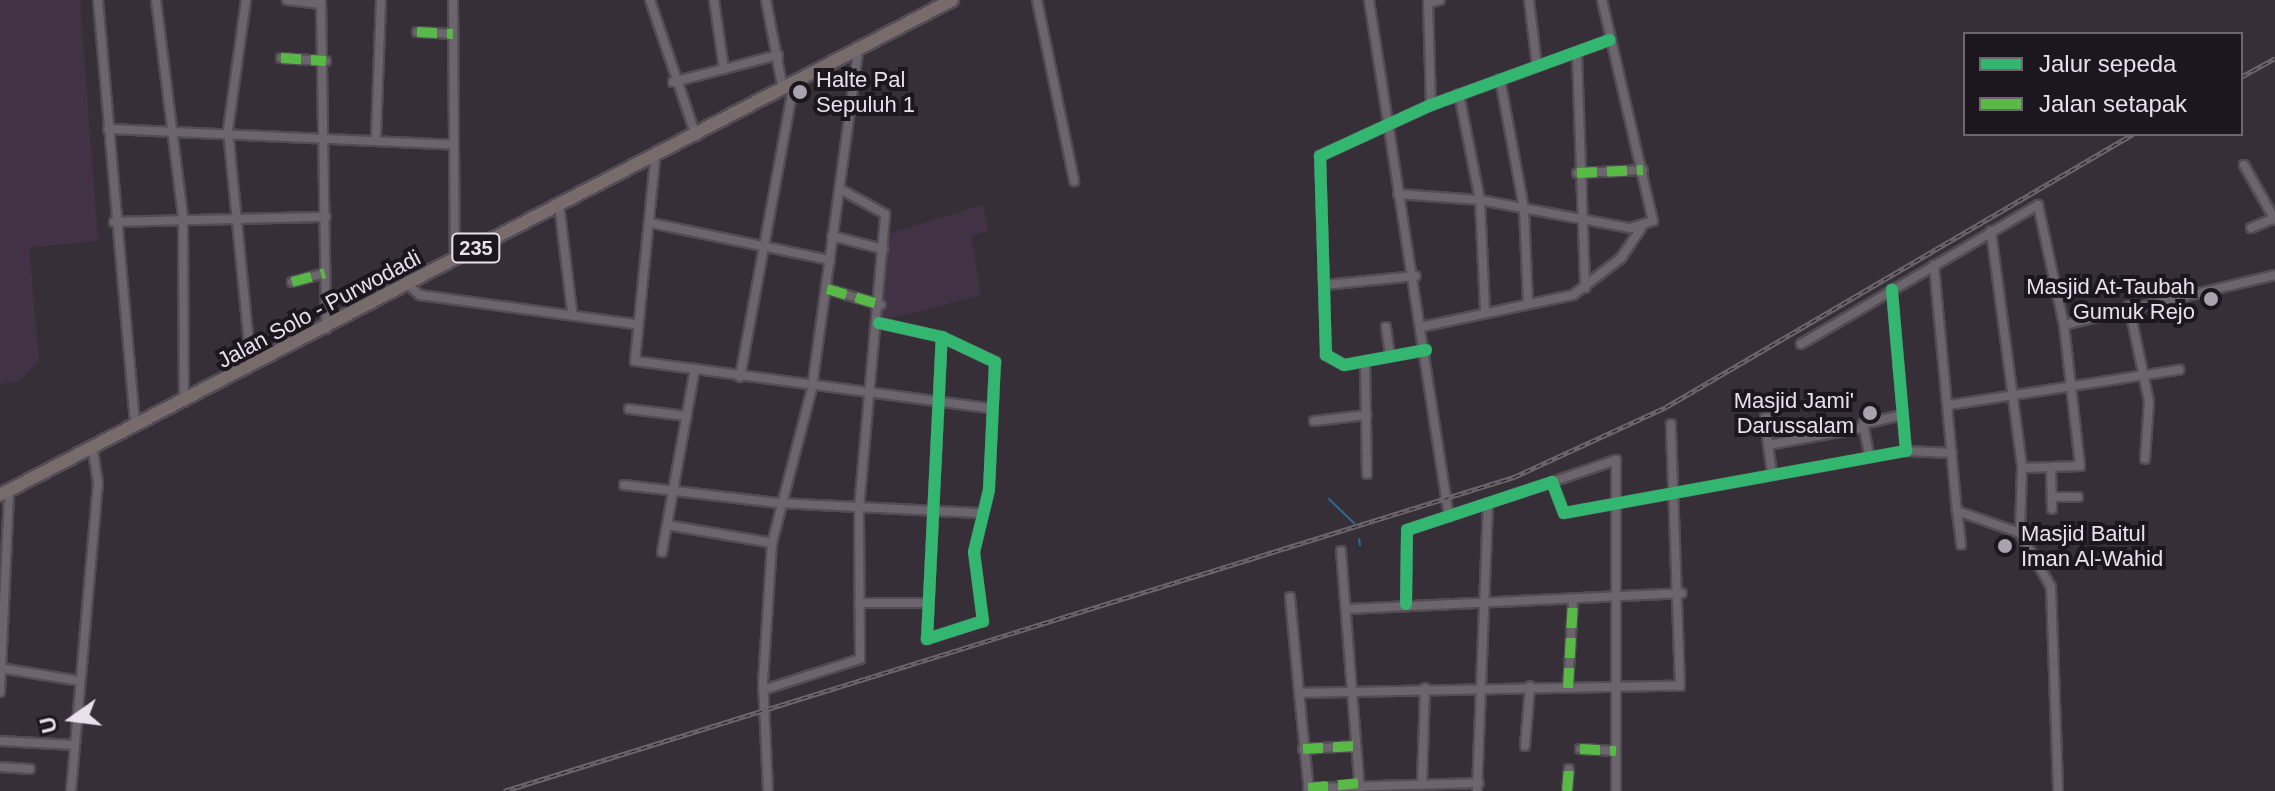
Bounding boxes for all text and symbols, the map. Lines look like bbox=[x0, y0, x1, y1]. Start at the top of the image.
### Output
legend bbox=[1963, 32, 2243, 136]
text: Jalur sepeda bbox=[2039, 50, 2176, 77]
place label: Halte Pal Sepuluh 1 bbox=[816, 66, 915, 118]
marker: Halte Pal Sepuluh 1 bbox=[791, 83, 809, 101]
text: Jalan setapak bbox=[2039, 90, 2187, 117]
road number: 235 bbox=[450, 232, 502, 264]
street label: Jalan Solo - Purwodadi bbox=[213, 244, 425, 374]
place label: Masjid At-Taubah Gumuk Rejo bbox=[2025, 273, 2195, 324]
marker: Masjid At-Taubah Gumuk Rejo bbox=[2202, 290, 2220, 308]
place label: Masjid Jami' Darussalam bbox=[1734, 387, 1854, 438]
marker: Masjid Jami' Darussalam bbox=[1861, 404, 1879, 422]
place label: Masjid Baitul Iman Al-Wahid bbox=[2021, 520, 2164, 572]
marker: Masjid Baitul Iman Al-Wahid bbox=[1996, 537, 2014, 555]
north arrow bbox=[32, 679, 112, 759]
text: U bbox=[34, 714, 62, 736]

